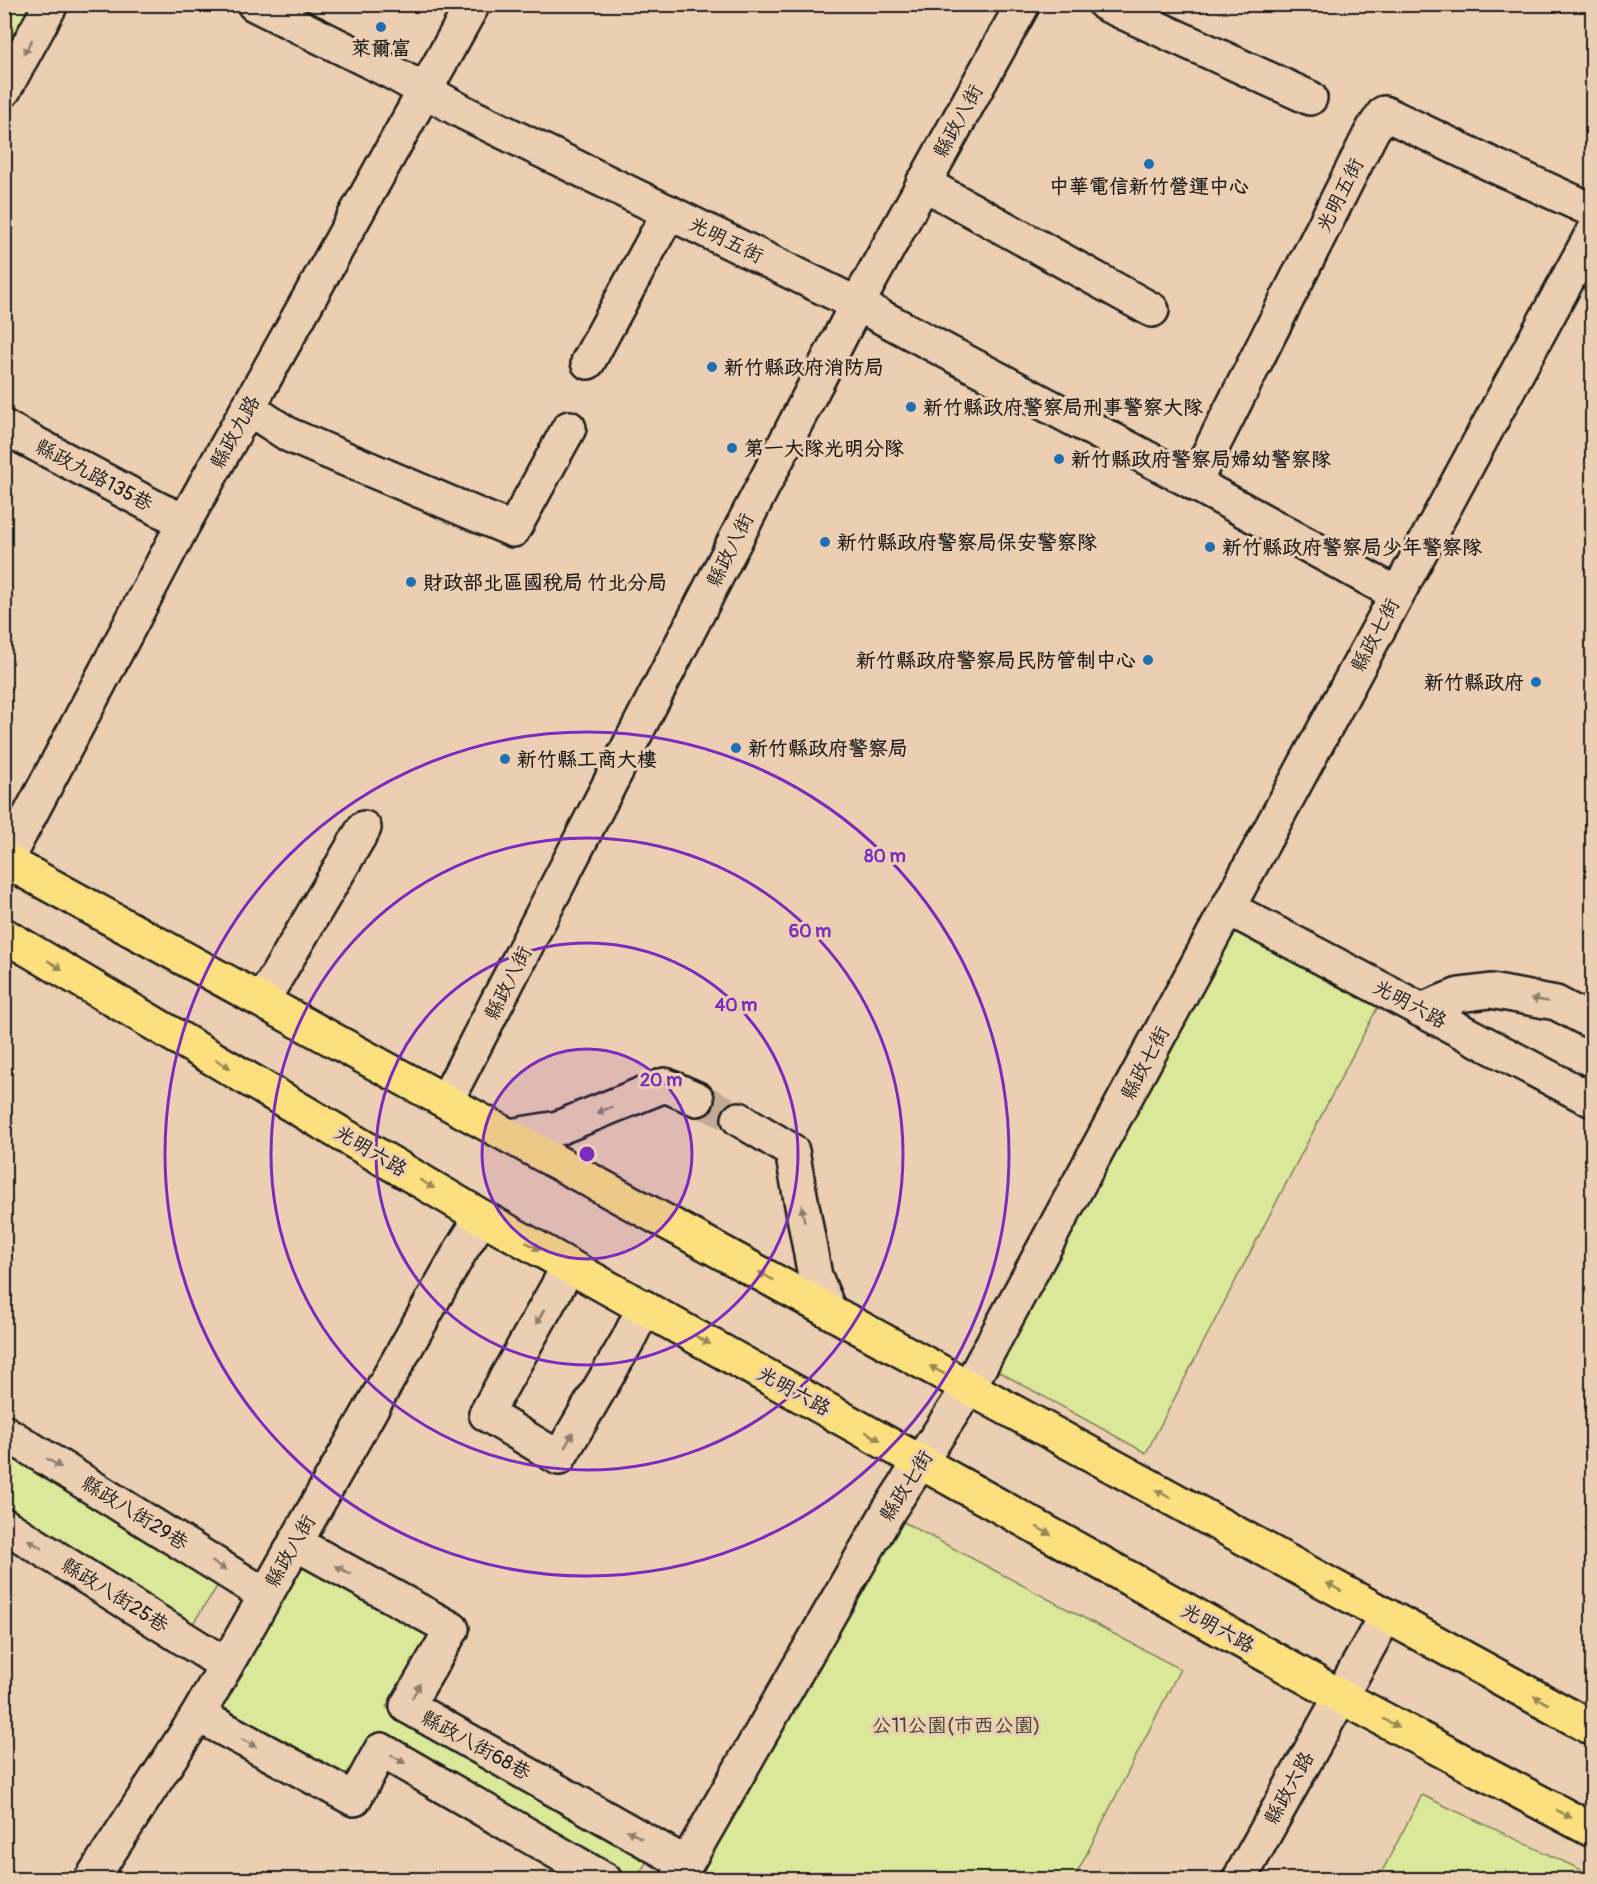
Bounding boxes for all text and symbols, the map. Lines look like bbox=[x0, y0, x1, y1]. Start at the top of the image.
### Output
marker: 萊爾富 bbox=[374, 20, 388, 34]
place label: 萊爾富 bbox=[351, 36, 411, 61]
one-way arrow bbox=[23, 39, 33, 56]
street label: 縣政八街 bbox=[928, 80, 988, 162]
street label: 光明五街 bbox=[1311, 154, 1369, 236]
marker: 中華電信新竹營運中心 bbox=[1142, 157, 1156, 171]
place label: 中華電信新竹營運中心 bbox=[1049, 174, 1249, 199]
street label: 光明五街 bbox=[685, 211, 767, 269]
place label: 新竹縣政府消防局 bbox=[724, 355, 884, 380]
marker: 新竹縣政府消防局 bbox=[705, 360, 719, 374]
street label: 縣政九路 bbox=[205, 390, 266, 473]
place label: 新竹縣政府警察局刑事警察大隊 bbox=[923, 395, 1203, 420]
marker: 新竹縣政府警察局刑事警察大隊 bbox=[904, 400, 918, 414]
street label: 縣政九路135巷 bbox=[31, 433, 158, 517]
place label: 第一大隊光明分隊 bbox=[744, 436, 904, 461]
marker: 第一大隊光明分隊 bbox=[725, 441, 739, 455]
place label: 新竹縣政府警察局婦幼警察隊 bbox=[1071, 447, 1331, 472]
marker: 新竹縣政府警察局婦幼警察隊 bbox=[1052, 452, 1066, 466]
street label: 縣政八街 bbox=[701, 509, 759, 591]
place label: 新竹縣政府警察局保安警察隊 bbox=[837, 530, 1097, 555]
marker: 新竹縣政府警察局保安警察隊 bbox=[818, 535, 832, 549]
place label: 新竹縣政府警察局少年警察隊 bbox=[1222, 535, 1482, 560]
marker: 新竹縣政府警察局少年警察隊 bbox=[1203, 540, 1217, 554]
place label: 財政部北區國稅局 竹北分局 bbox=[423, 570, 667, 595]
marker: 財政部北區國稅局 竹北分局 bbox=[404, 575, 418, 589]
street label: 縣政七街 bbox=[1345, 594, 1405, 676]
place label: 新竹縣政府警察局民防管制中心 bbox=[856, 648, 1136, 673]
marker: 新竹縣政府警察局民防管制中心 bbox=[1141, 653, 1155, 667]
place label: 新竹縣政府 bbox=[1424, 670, 1524, 695]
marker: 新竹縣政府 bbox=[1529, 675, 1543, 689]
place label: 新竹縣政府警察局 bbox=[748, 736, 908, 761]
marker: 新竹縣政府警察局 bbox=[729, 741, 743, 755]
place label: 新竹縣工商大樓 bbox=[517, 747, 657, 772]
marker: 新竹縣工商大樓 bbox=[498, 752, 512, 766]
text: 80 m bbox=[864, 845, 906, 868]
text: 60 m bbox=[789, 920, 831, 943]
street label: 縣政八街 bbox=[479, 942, 537, 1024]
one-way arrow bbox=[47, 960, 64, 970]
street label: 光明六路 bbox=[1369, 974, 1452, 1034]
text: 40 m bbox=[715, 994, 757, 1017]
one-way arrow bbox=[1529, 995, 1548, 1004]
street label: 縣政七街 bbox=[1115, 1022, 1175, 1104]
one-way arrow bbox=[215, 1059, 232, 1069]
text: 20 m bbox=[640, 1069, 682, 1092]
one-way arrow bbox=[595, 1105, 613, 1115]
street label: 光明六路 bbox=[330, 1120, 413, 1183]
centre of rings bbox=[577, 1144, 597, 1164]
one-way arrow bbox=[419, 1179, 435, 1190]
one-way arrow bbox=[799, 1204, 808, 1223]
one-way arrow bbox=[525, 1240, 541, 1251]
one-way arrow bbox=[757, 1271, 774, 1281]
one-way arrow bbox=[535, 1309, 545, 1326]
one-way arrow bbox=[695, 1335, 711, 1346]
street label: 光明六路 bbox=[753, 1361, 836, 1422]
one-way arrow bbox=[929, 1364, 945, 1375]
one-way arrow bbox=[865, 1431, 882, 1441]
one-way arrow bbox=[564, 1432, 575, 1448]
street label: 縣政七街 bbox=[874, 1446, 938, 1526]
one-way arrow bbox=[46, 1457, 62, 1468]
street label: 縣政八街29巷 bbox=[77, 1470, 194, 1556]
one-way arrow bbox=[1154, 1489, 1171, 1499]
street label: 縣政八街 bbox=[259, 1510, 321, 1592]
one-way arrow bbox=[1035, 1526, 1052, 1536]
one-way arrow bbox=[26, 1539, 43, 1550]
street label: 縣政八街25巷 bbox=[57, 1552, 174, 1638]
one-way arrow bbox=[211, 1561, 227, 1572]
one-way arrow bbox=[335, 1565, 352, 1575]
one-way arrow bbox=[1326, 1582, 1343, 1592]
street label: 光明六路 bbox=[1177, 1598, 1260, 1659]
one-way arrow bbox=[411, 1682, 421, 1699]
one-way arrow bbox=[1532, 1695, 1549, 1705]
street label: 縣政八街68巷 bbox=[417, 1705, 536, 1786]
park label: 公11公園(市西公園) bbox=[871, 1713, 1041, 1738]
one-way arrow bbox=[1383, 1718, 1400, 1728]
one-way arrow bbox=[241, 1738, 258, 1748]
street label: 縣政六路 bbox=[1259, 1746, 1320, 1829]
one-way arrow bbox=[390, 1754, 406, 1765]
one-way arrow bbox=[1555, 1810, 1572, 1819]
one-way arrow bbox=[625, 1829, 642, 1839]

